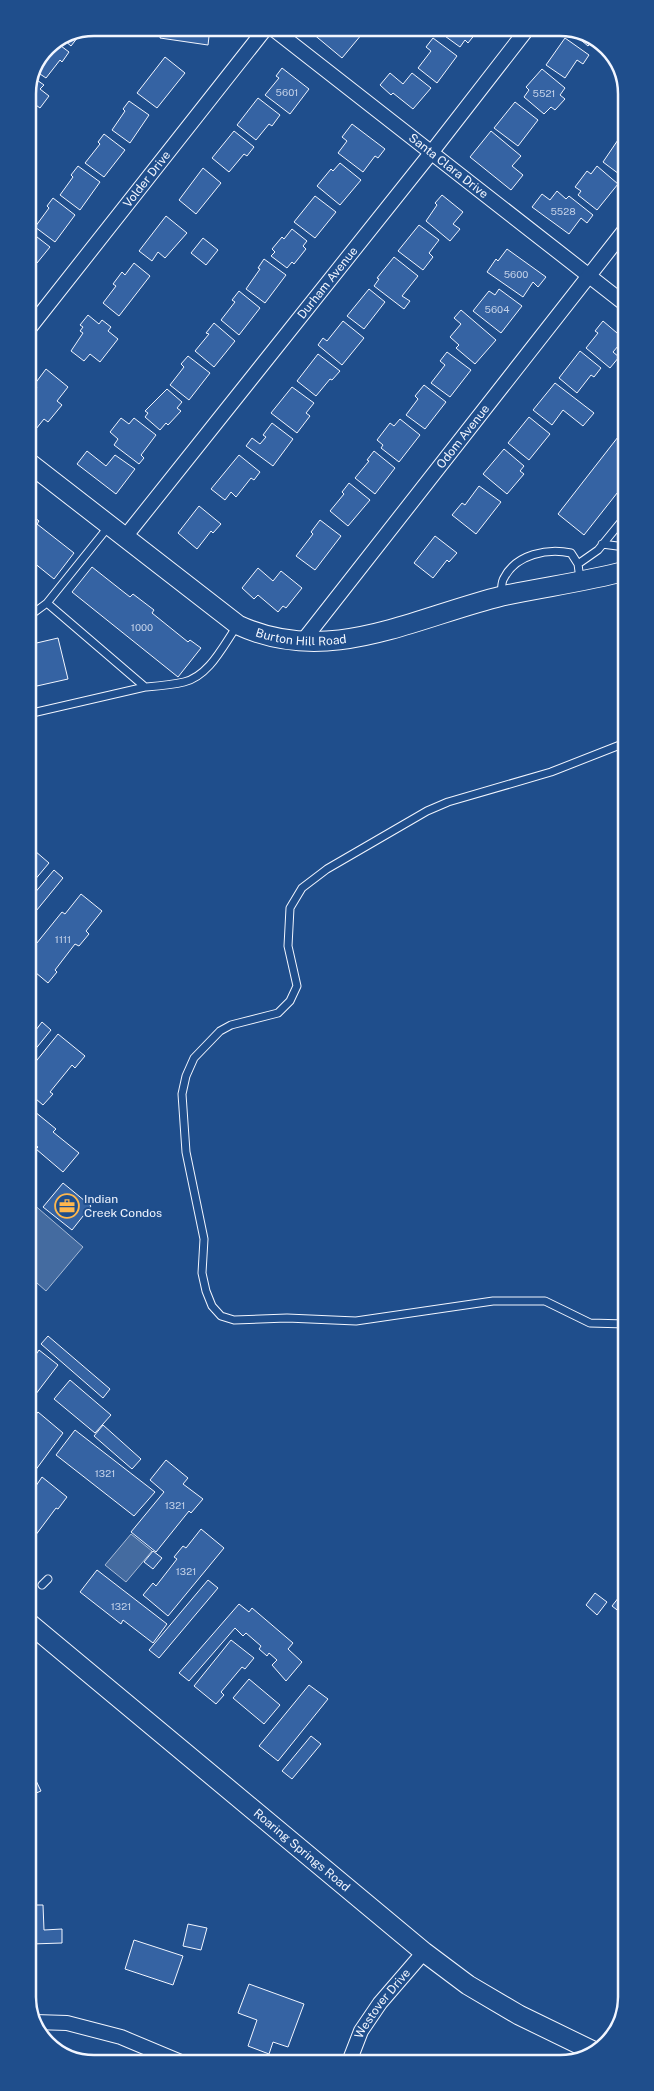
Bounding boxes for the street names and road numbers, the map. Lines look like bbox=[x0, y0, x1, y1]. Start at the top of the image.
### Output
street label: Santa Clara Drive bbox=[406, 131, 491, 201]
street label: Volder Drive bbox=[120, 148, 174, 210]
street label: Durham Avenue bbox=[295, 244, 361, 322]
street label: Odom Avenue bbox=[434, 402, 492, 471]
street label: Burton Hill Road bbox=[254, 626, 347, 648]
street label: Roaring Springs Road bbox=[251, 1806, 353, 1894]
street label: Westover Drive bbox=[352, 1966, 413, 2040]

